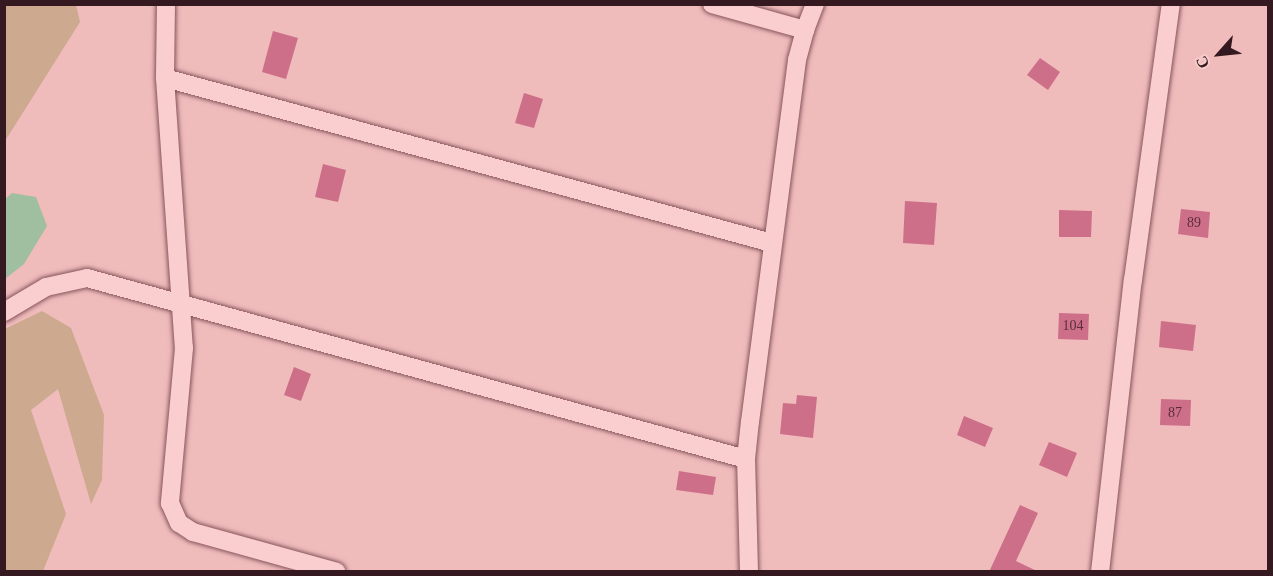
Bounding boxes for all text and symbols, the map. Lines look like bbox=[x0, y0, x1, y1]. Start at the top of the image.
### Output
north arrow bbox=[1189, 24, 1249, 84]
text: С bbox=[1192, 53, 1213, 71]
house number: 89 bbox=[1187, 215, 1201, 231]
house number: 104 bbox=[1062, 318, 1084, 334]
house number: 87 bbox=[1168, 405, 1182, 421]

